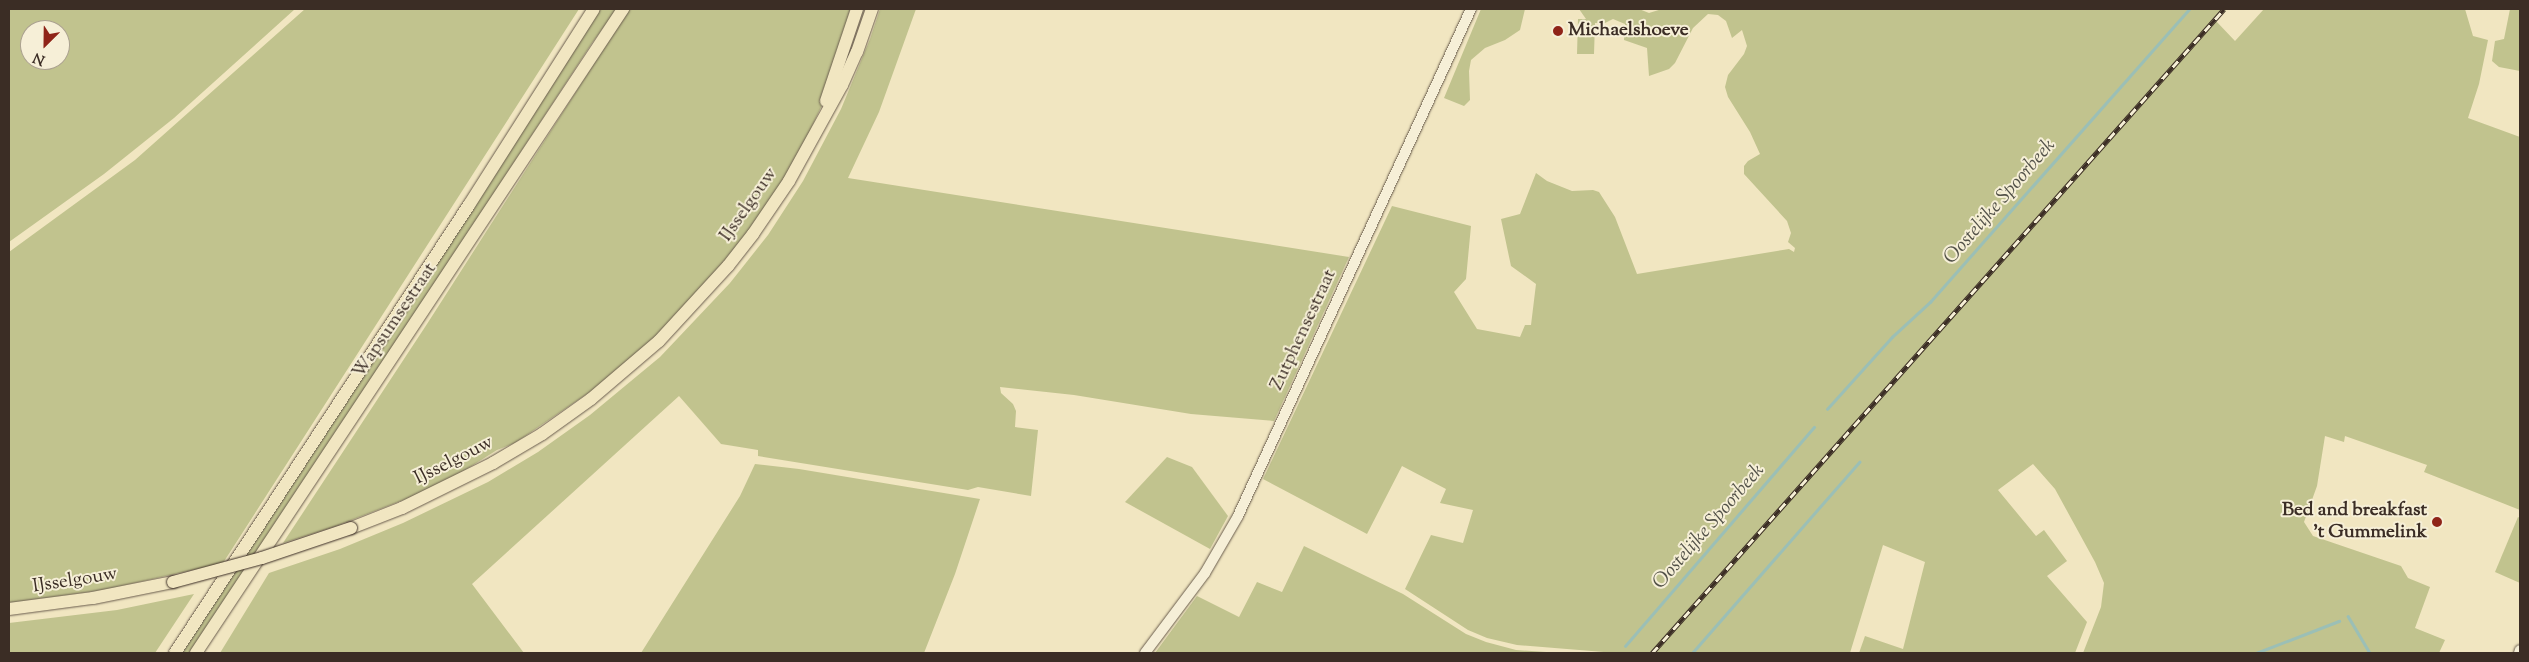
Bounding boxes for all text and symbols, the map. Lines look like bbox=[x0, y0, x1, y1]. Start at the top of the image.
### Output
north arrow bbox=[20, 20, 70, 70]
place label: Michaelshoeve bbox=[1568, 20, 1689, 42]
marker: Michaelshoeve bbox=[1552, 25, 1564, 37]
text: N bbox=[30, 46, 49, 69]
water label: Oostelijke Spoorbeek bbox=[1939, 134, 2061, 270]
street label: IJsselgouw bbox=[715, 164, 783, 246]
street label: Wapsumsestraat bbox=[348, 259, 442, 383]
street label: Zutphensestraat bbox=[1266, 266, 1342, 394]
street label: IJsselgouw bbox=[411, 431, 497, 491]
water label: Oostelijke Spoorbeek bbox=[1648, 459, 1770, 595]
place label: Bed and breakfast 't Gummelink bbox=[2282, 500, 2427, 544]
marker: Bed and breakfast 't Gummelink bbox=[2431, 516, 2443, 528]
street label: IJsselgouw bbox=[31, 563, 119, 599]

